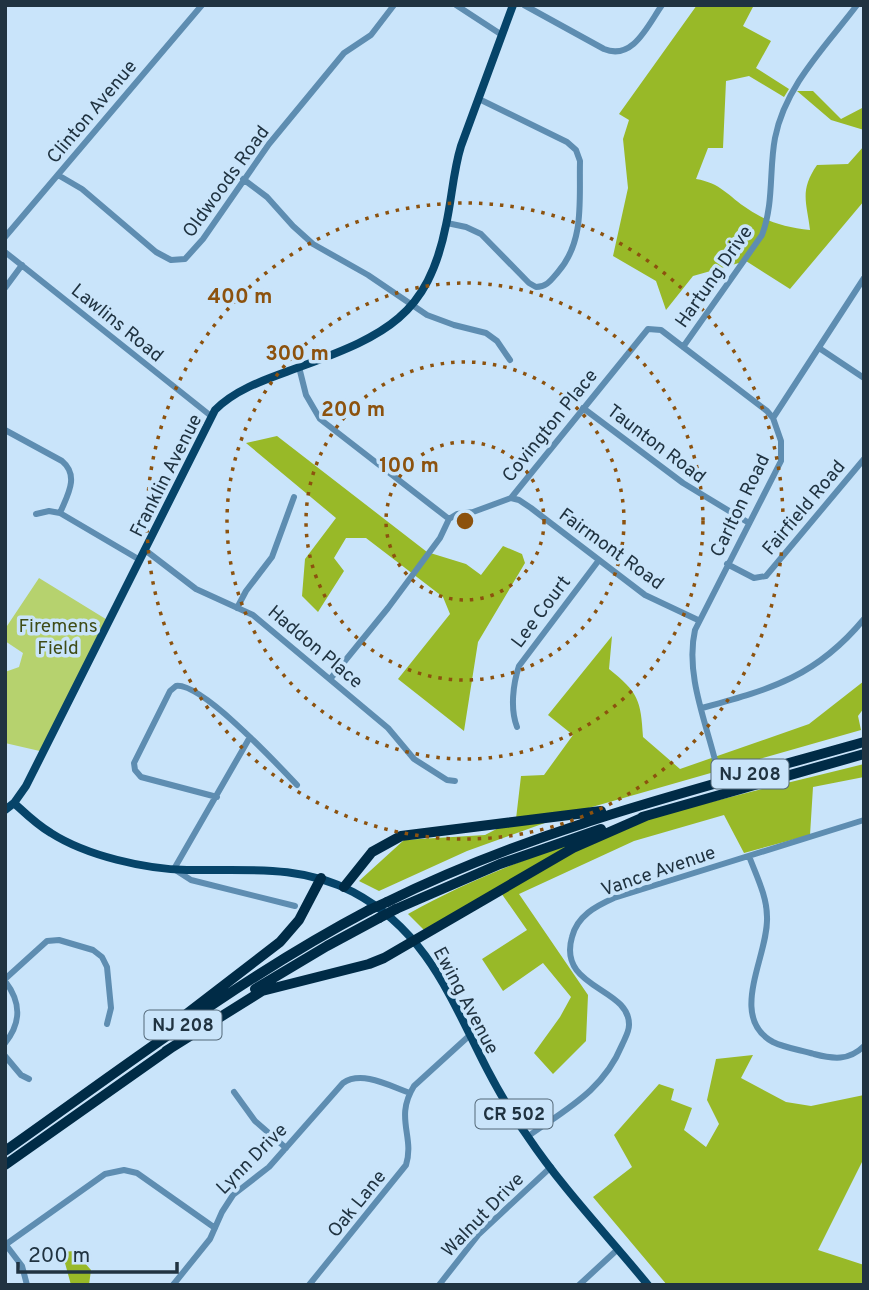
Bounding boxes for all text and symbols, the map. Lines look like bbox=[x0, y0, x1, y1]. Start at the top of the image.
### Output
street label: Clinton Avenue bbox=[42, 56, 143, 169]
street label: Oldwoods Road bbox=[178, 121, 275, 243]
street label: Hartung Drive bbox=[671, 221, 759, 333]
street label: Lawlins Road bbox=[66, 279, 168, 368]
text: 400 m bbox=[208, 284, 272, 311]
text: 300 m bbox=[265, 341, 329, 368]
street label: Covington Place bbox=[498, 365, 604, 488]
text: 200 m bbox=[321, 397, 385, 424]
street label: Taunton Road bbox=[602, 400, 710, 490]
street label: Franklin Avenue bbox=[125, 410, 208, 542]
street label: Carlton Road bbox=[706, 451, 776, 561]
text: 100 m bbox=[379, 453, 439, 480]
street label: Fairfield Road bbox=[758, 456, 851, 561]
street label: Fairmont Road bbox=[554, 503, 668, 596]
centre of rings bbox=[453, 509, 477, 533]
street label: Lee Court bbox=[507, 571, 577, 653]
street label: Haddon Place bbox=[262, 601, 367, 694]
park label: Firemens Field bbox=[18, 615, 98, 661]
road number: NJ 208 bbox=[712, 760, 788, 788]
street label: Vance Avenue bbox=[598, 841, 719, 903]
street label: Ewing Avenue bbox=[427, 943, 504, 1059]
road number: NJ 208 bbox=[144, 1010, 222, 1040]
road number: CR 502 bbox=[476, 1100, 552, 1128]
street label: Lynn Drive bbox=[212, 1119, 293, 1200]
street label: Oak Lane bbox=[323, 1166, 392, 1243]
street label: Walnut Drive bbox=[437, 1168, 530, 1263]
scale bar bbox=[18, 1230, 177, 1274]
text: 200 m bbox=[28, 1243, 90, 1270]

